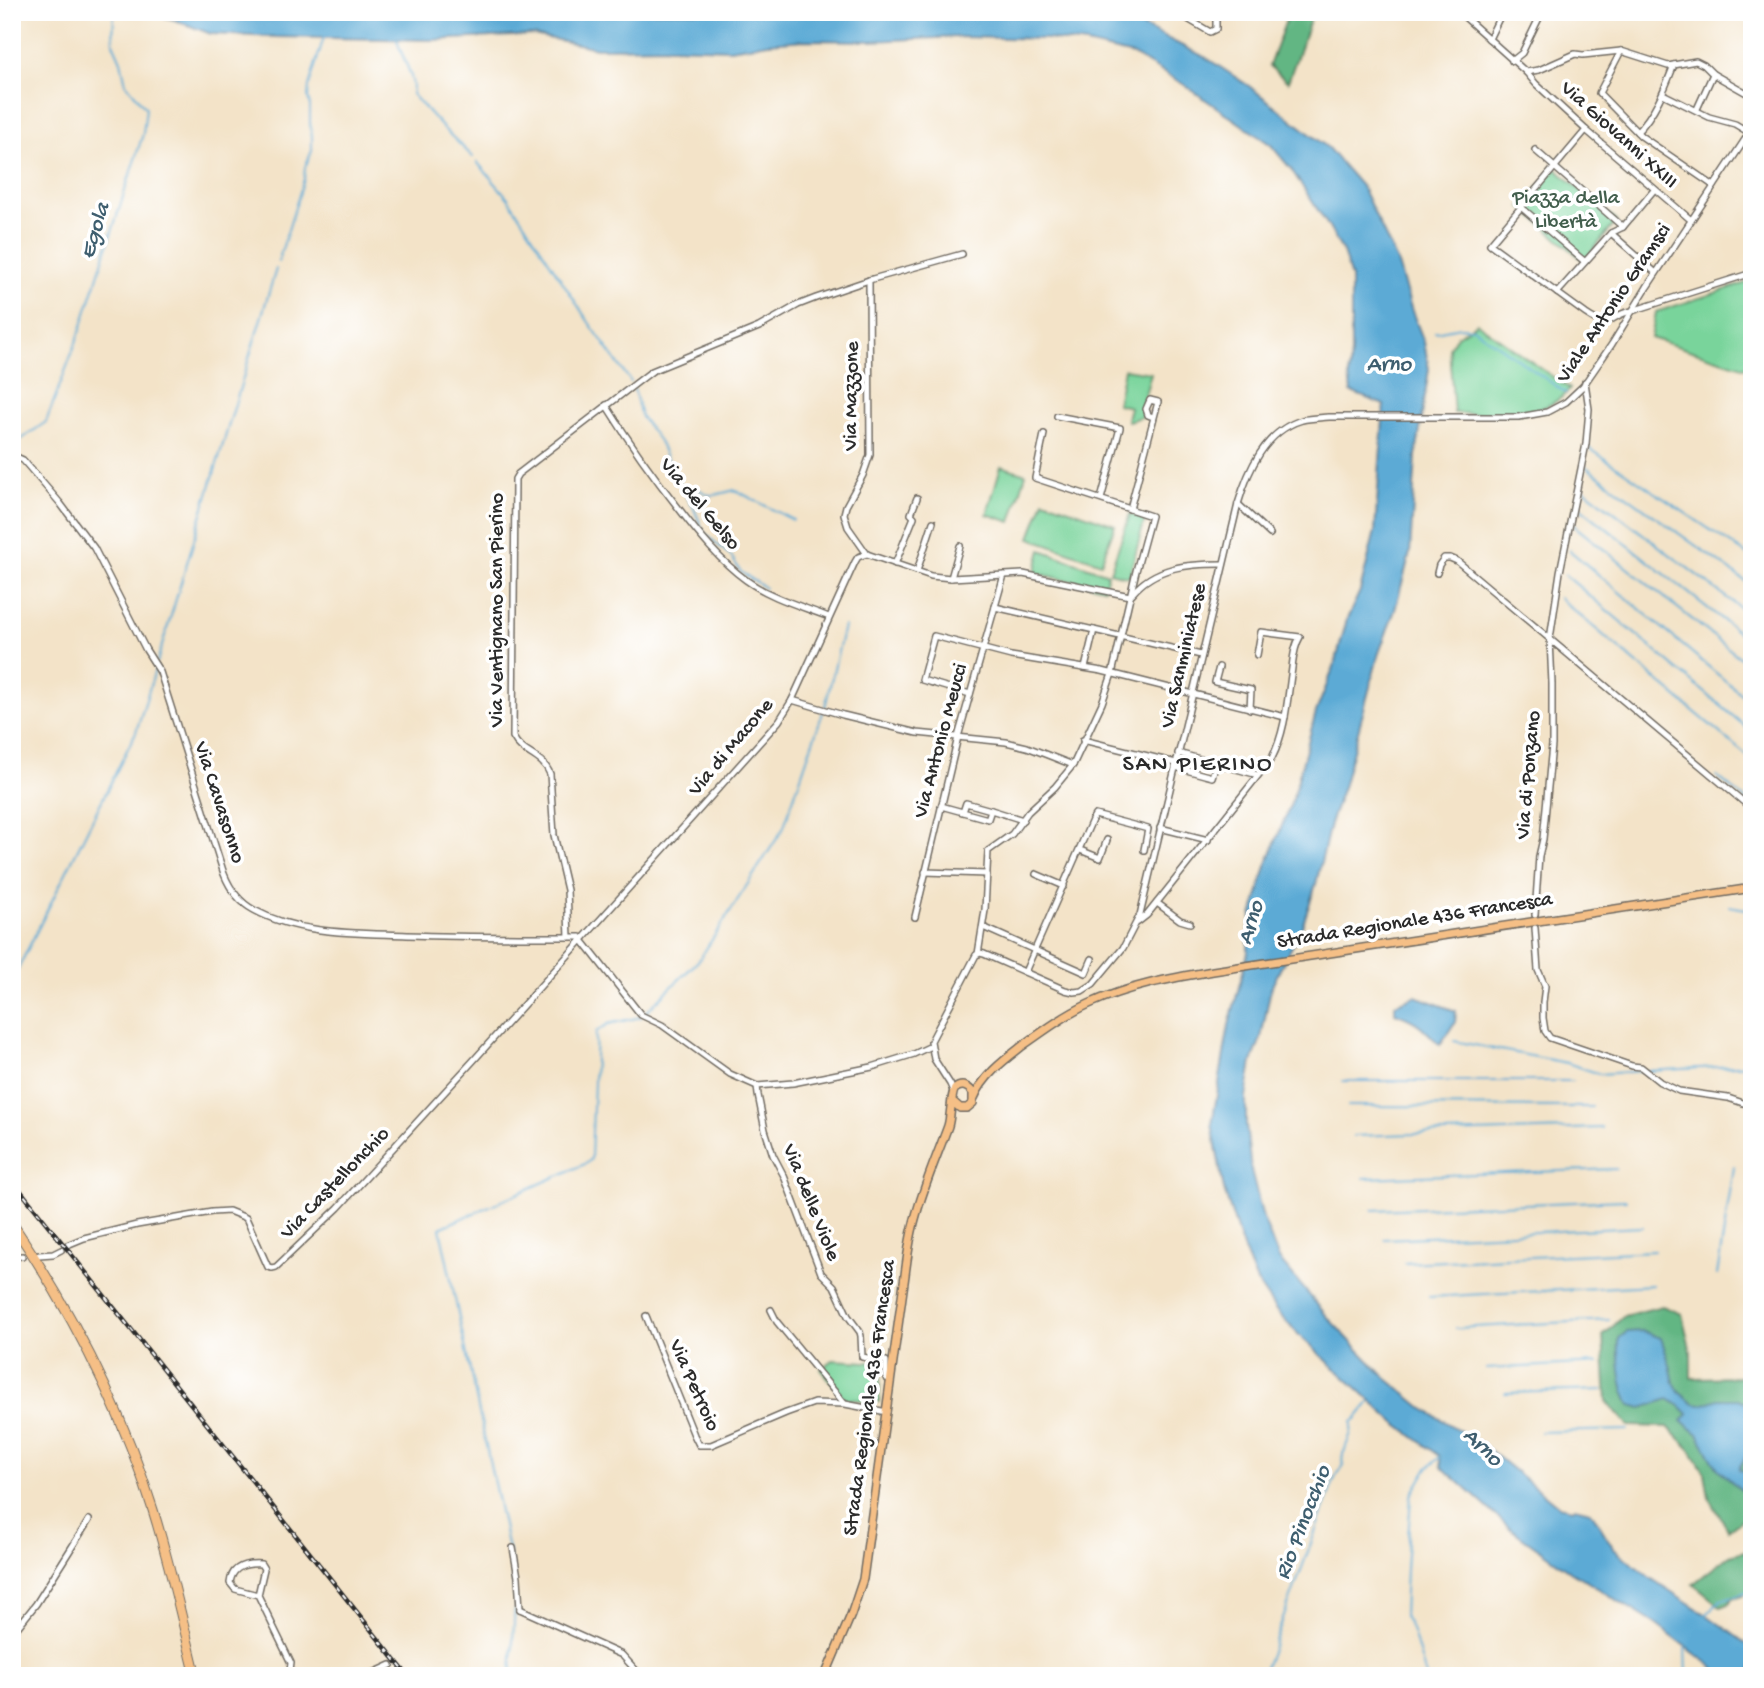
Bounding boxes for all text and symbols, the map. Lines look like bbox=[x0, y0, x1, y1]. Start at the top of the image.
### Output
street label: Via Giovanni XXIII bbox=[1553, 76, 1682, 195]
park label: Piazza della Libertà bbox=[1512, 187, 1621, 236]
water label: Egola bbox=[75, 199, 118, 262]
street label: Viale Antonio Gramsci bbox=[1552, 219, 1678, 389]
street label: Via Mazzone bbox=[840, 340, 866, 452]
water label: Arno bbox=[1367, 352, 1412, 379]
street label: Via del Gelso bbox=[652, 453, 745, 556]
street label: Via Ventignano San Pierino bbox=[486, 493, 511, 728]
street label: Via Sanminiatese bbox=[1156, 580, 1214, 732]
street label: Via Antonio Meucci bbox=[909, 661, 975, 822]
street label: Via di Macone bbox=[683, 693, 781, 803]
street label: Via di Ponzano bbox=[1512, 710, 1548, 841]
street label: Via Cavasonno bbox=[186, 738, 249, 867]
district label: SAN PIERINO bbox=[1122, 751, 1274, 780]
street label: Strada Regionale 436 Francesca bbox=[1276, 888, 1556, 956]
water label: Arno bbox=[1233, 897, 1272, 948]
street label: Via Castellonchio bbox=[275, 1122, 396, 1246]
street label: Via delle Viole bbox=[775, 1140, 845, 1266]
street label: Strada Regionale 436 Francesca bbox=[839, 1257, 903, 1538]
street label: Via Petroio bbox=[661, 1335, 724, 1436]
water label: Arno bbox=[1457, 1423, 1508, 1474]
water label: Rio Pinocchio bbox=[1270, 1461, 1338, 1584]

